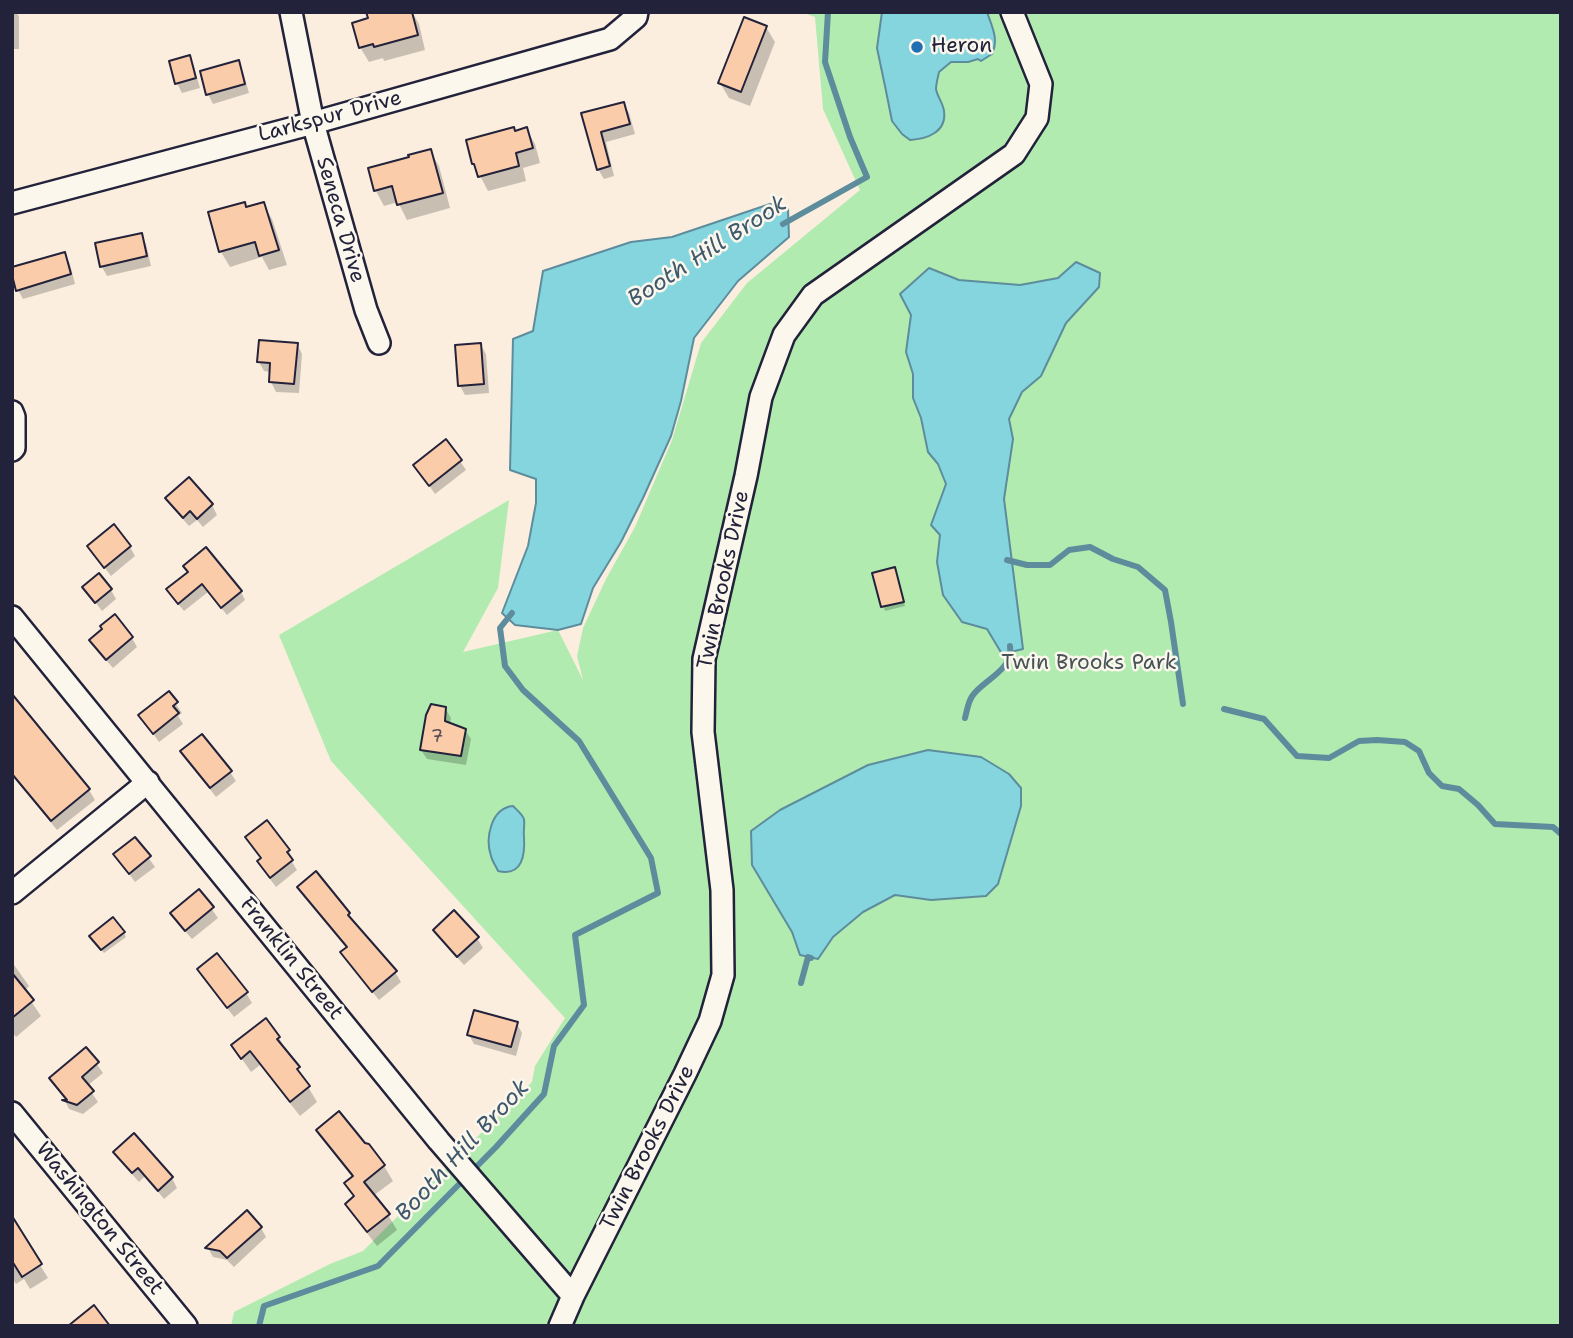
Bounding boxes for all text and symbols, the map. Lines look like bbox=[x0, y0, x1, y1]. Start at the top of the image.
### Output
place label: Heron bbox=[931, 34, 992, 60]
marker: Heron bbox=[909, 39, 925, 55]
street label: Larkspur Drive bbox=[256, 86, 404, 148]
street label: Seneca Drive bbox=[310, 154, 370, 286]
water label: Booth Hill Brook bbox=[623, 190, 793, 314]
street label: Twin Brooks Drive bbox=[693, 488, 755, 672]
park label: Twin Brooks Park bbox=[1001, 651, 1177, 677]
house number: 7 bbox=[431, 726, 443, 748]
street label: Franklin Street bbox=[234, 893, 348, 1025]
street label: Twin Brooks Drive bbox=[595, 1061, 701, 1235]
water label: Booth Hill Brook bbox=[390, 1074, 536, 1228]
street label: Washington Street bbox=[30, 1138, 168, 1300]

